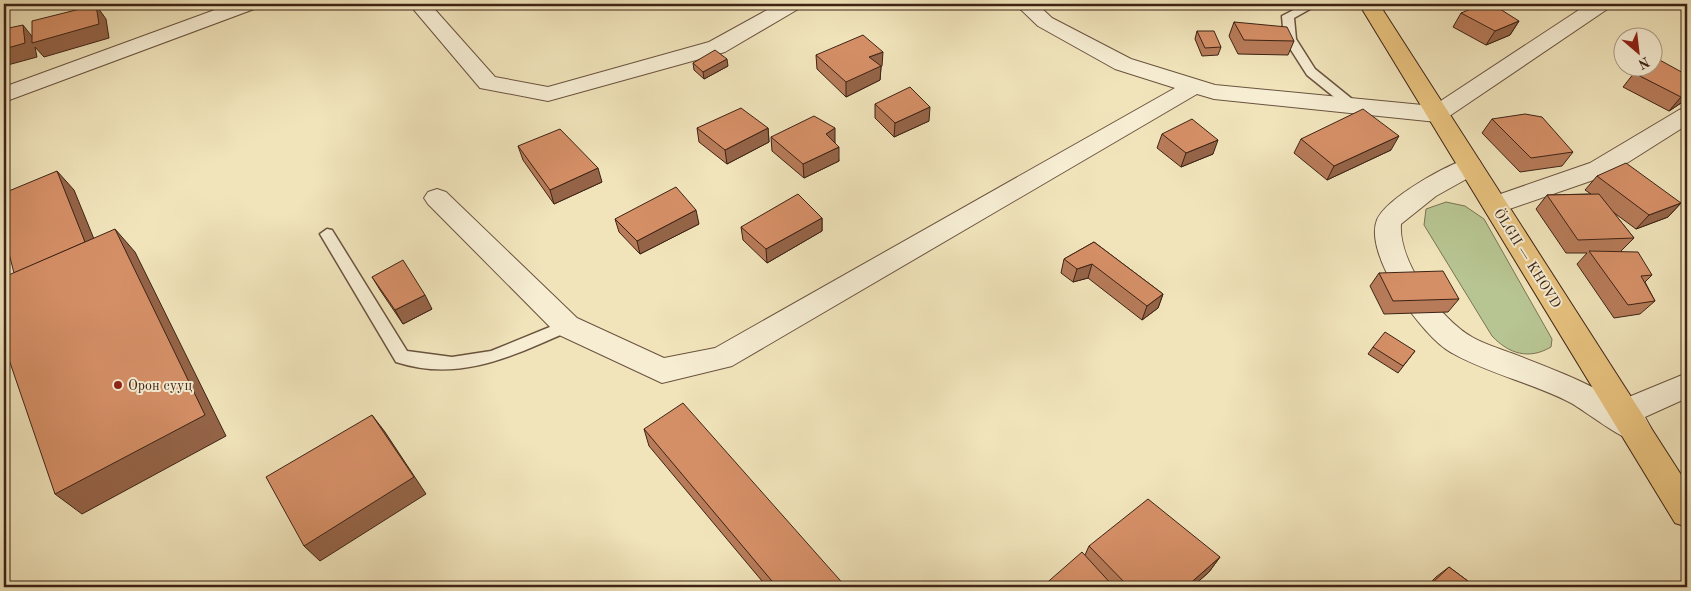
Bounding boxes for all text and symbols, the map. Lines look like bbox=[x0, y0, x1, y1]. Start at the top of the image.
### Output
north arrow bbox=[1614, 28, 1664, 78]
text: N bbox=[1635, 54, 1652, 71]
street label: ÖLGII — KHOVD bbox=[1491, 205, 1566, 311]
marker: Орон сууц bbox=[112, 379, 124, 391]
place label: Орон сууц bbox=[128, 379, 193, 393]

